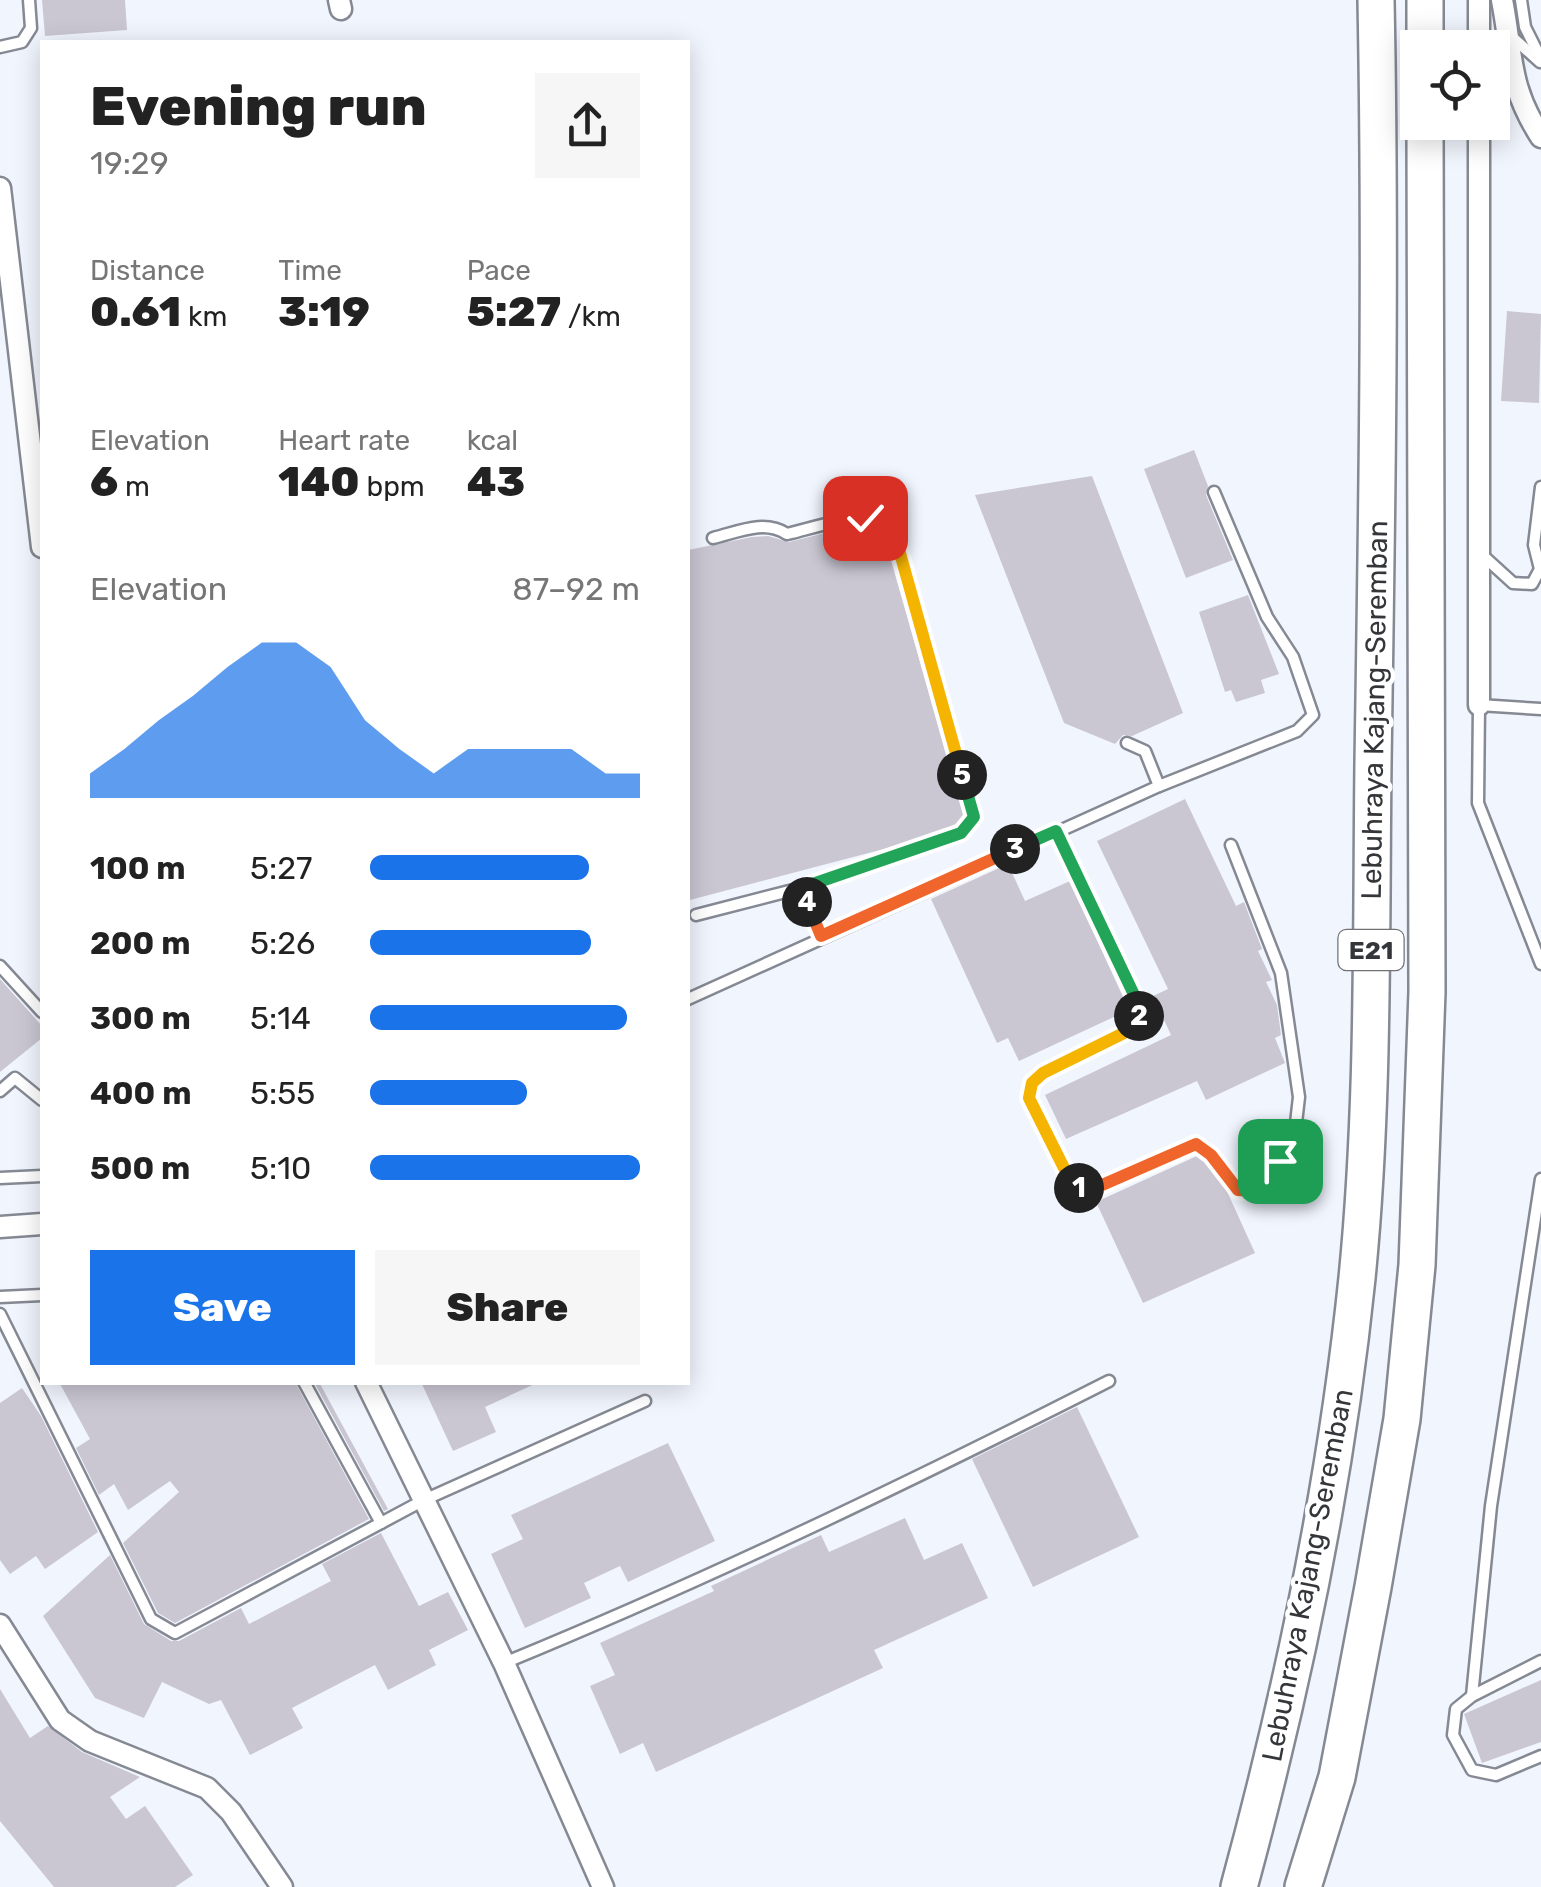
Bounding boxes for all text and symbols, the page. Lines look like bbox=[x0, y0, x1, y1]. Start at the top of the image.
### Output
map controls bbox=[1400, 30, 1510, 140]
button: locate bbox=[1400, 30, 1510, 140]
button: share bbox=[535, 73, 640, 178]
text: Evening run bbox=[90, 74, 427, 139]
text: 19:29 bbox=[90, 144, 169, 182]
text: Distance bbox=[90, 254, 205, 287]
text: Time bbox=[278, 254, 342, 287]
text: Pace bbox=[467, 254, 531, 287]
text: 0.61 bbox=[90, 287, 181, 337]
text: 3:19 bbox=[278, 287, 370, 337]
text: 5:27 bbox=[467, 287, 561, 337]
text: km bbox=[181, 300, 227, 333]
text: /km bbox=[561, 300, 621, 333]
text: Elevation bbox=[90, 424, 210, 457]
text: Heart rate bbox=[278, 424, 410, 457]
text: kcal bbox=[467, 424, 518, 457]
text: 6 bbox=[90, 457, 118, 507]
text: 140 bbox=[278, 457, 360, 507]
text: 43 bbox=[467, 457, 525, 507]
text: m bbox=[118, 470, 150, 503]
text: bpm bbox=[360, 470, 425, 503]
pin bbox=[823, 476, 908, 561]
icon: check bbox=[838, 491, 893, 546]
street label: Lebuhraya Kajang-Seremban bbox=[1355, 520, 1394, 900]
text: Elevation bbox=[90, 570, 227, 608]
text: 87–92 m bbox=[512, 570, 640, 608]
pin: 5 bbox=[937, 750, 987, 800]
text: 5 bbox=[953, 758, 971, 791]
pin: 3 bbox=[990, 824, 1040, 874]
text: 3 bbox=[1006, 832, 1024, 865]
text: 100 m bbox=[90, 849, 186, 887]
text: 5:27 bbox=[250, 849, 312, 887]
pin: 4 bbox=[782, 877, 832, 927]
text: 4 bbox=[797, 885, 817, 918]
text: 200 m bbox=[90, 924, 190, 962]
text: 5:26 bbox=[250, 924, 315, 962]
road number: E21 bbox=[1338, 930, 1404, 970]
pin: 2 bbox=[1114, 991, 1164, 1041]
text: 300 m bbox=[90, 999, 191, 1037]
text: 5:14 bbox=[250, 999, 311, 1037]
text: 2 bbox=[1130, 999, 1148, 1032]
text: 400 m bbox=[90, 1074, 192, 1112]
text: 5:55 bbox=[250, 1074, 315, 1112]
pin bbox=[1238, 1119, 1323, 1204]
icon: arrive bbox=[1253, 1134, 1308, 1189]
text: 500 m bbox=[90, 1149, 190, 1187]
text: 5:10 bbox=[250, 1149, 311, 1187]
pin: 1 bbox=[1054, 1163, 1104, 1213]
text: 1 bbox=[1072, 1171, 1086, 1204]
button: Save bbox=[90, 1250, 355, 1365]
button: Share bbox=[375, 1250, 640, 1365]
street label: Lebuhraya Kajang-Seremban bbox=[1255, 1386, 1360, 1764]

